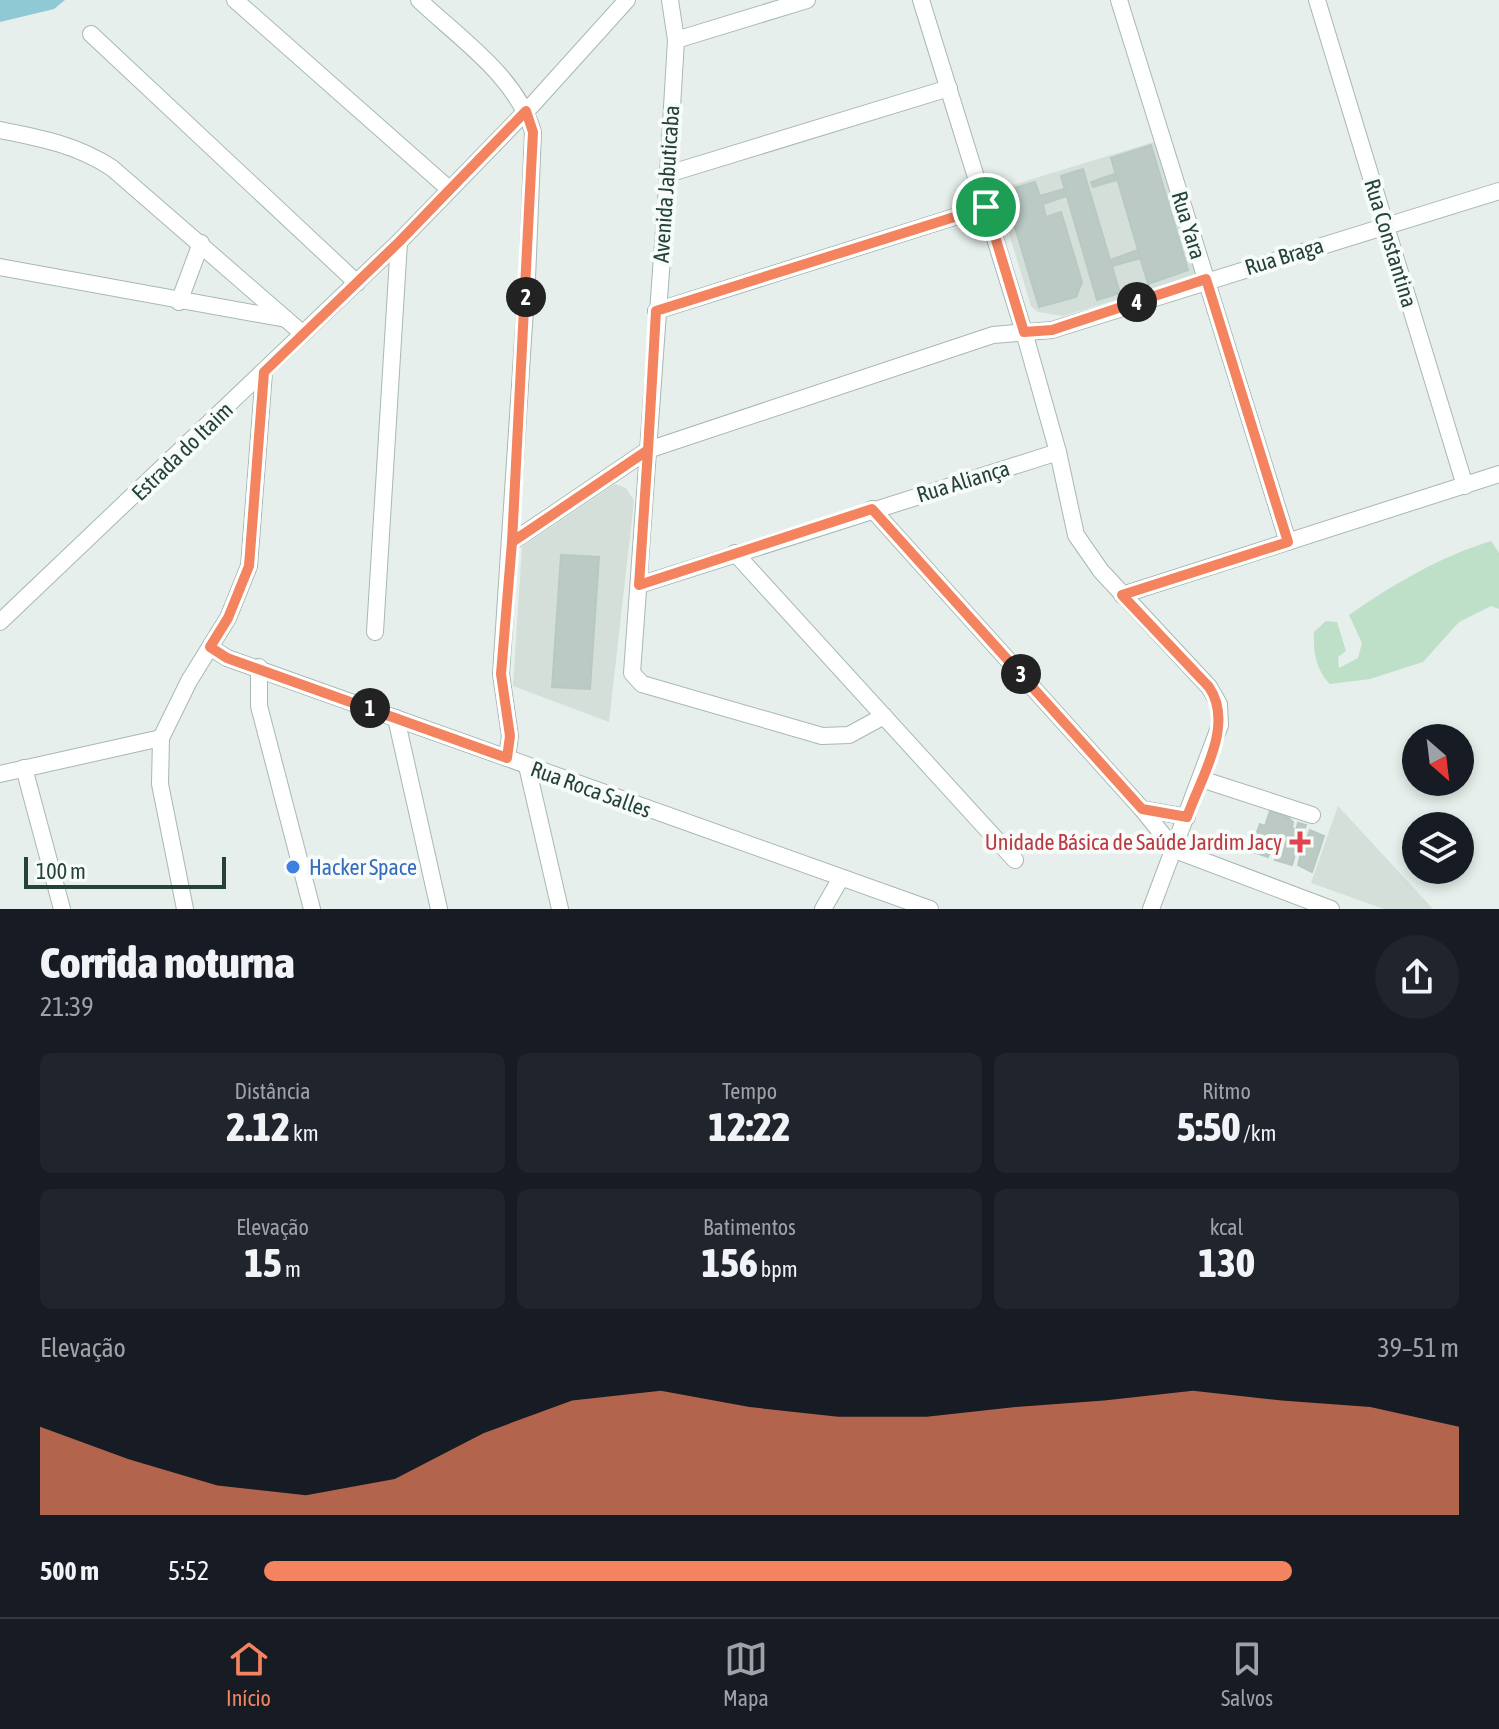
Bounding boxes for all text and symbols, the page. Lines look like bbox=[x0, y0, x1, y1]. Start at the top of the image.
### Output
street label: Avenida Jabuticaba bbox=[648, 104, 684, 264]
pin bbox=[952, 173, 1020, 241]
street label: Rua Constantina bbox=[1359, 176, 1423, 310]
icon: arrive bbox=[964, 185, 1008, 229]
street label: Rua Yara bbox=[1166, 188, 1212, 262]
street label: Rua Braga bbox=[1242, 232, 1326, 280]
pin: 2 bbox=[506, 277, 546, 317]
pin: 4 bbox=[1117, 282, 1157, 322]
text: 2 bbox=[521, 284, 531, 310]
text: 4 bbox=[1132, 289, 1142, 315]
street label: Estrada do Itaim bbox=[126, 396, 238, 506]
street label: Rua Aliança bbox=[913, 455, 1013, 507]
pin: 3 bbox=[1001, 654, 1041, 694]
text: 3 bbox=[1016, 661, 1026, 687]
pin: 1 bbox=[350, 688, 390, 728]
text: 1 bbox=[365, 695, 375, 721]
north arrow bbox=[1402, 724, 1474, 796]
map controls bbox=[1402, 724, 1474, 884]
street label: Rua Roca Salles bbox=[527, 755, 655, 823]
button: layers bbox=[1402, 812, 1474, 884]
place label: Unidade Básica de Saúde Jardim Jacy bbox=[985, 829, 1282, 855]
marker: Unidade Básica de Saúde Jardim Jacy bbox=[1289, 831, 1311, 853]
scale bar bbox=[24, 853, 226, 889]
place label: Hacker Space bbox=[309, 854, 417, 880]
text: 100 m bbox=[36, 858, 86, 884]
marker: Hacker Space bbox=[284, 858, 302, 876]
button: share bbox=[1375, 935, 1459, 1019]
text: Corrida noturna bbox=[40, 937, 295, 987]
text: 21:39 bbox=[40, 992, 94, 1022]
text: Distância bbox=[235, 1078, 310, 1104]
text: Tempo bbox=[722, 1078, 777, 1104]
text: Ritmo bbox=[1202, 1078, 1251, 1104]
text: 2.12 bbox=[226, 1104, 290, 1149]
text: 12:22 bbox=[708, 1104, 791, 1149]
text: 5:50 bbox=[1177, 1104, 1240, 1149]
text: km bbox=[290, 1120, 319, 1146]
text: /km bbox=[1240, 1120, 1276, 1146]
text: Elevação bbox=[236, 1214, 309, 1240]
text: Batimentos bbox=[703, 1214, 796, 1240]
text: kcal bbox=[1210, 1214, 1243, 1240]
text: 15 bbox=[244, 1240, 282, 1285]
text: 156 bbox=[701, 1240, 758, 1285]
text: 130 bbox=[1198, 1240, 1255, 1285]
text: m bbox=[282, 1256, 301, 1282]
text: bpm bbox=[758, 1256, 798, 1282]
text: Elevação bbox=[40, 1333, 126, 1363]
text: 39–51 m bbox=[1377, 1333, 1459, 1363]
text: 500 m bbox=[40, 1556, 99, 1586]
text: 5:52 bbox=[168, 1556, 209, 1586]
tab: Início bbox=[226, 1637, 271, 1711]
tab: Mapa bbox=[723, 1637, 769, 1711]
tab: Salvos bbox=[1221, 1637, 1273, 1711]

